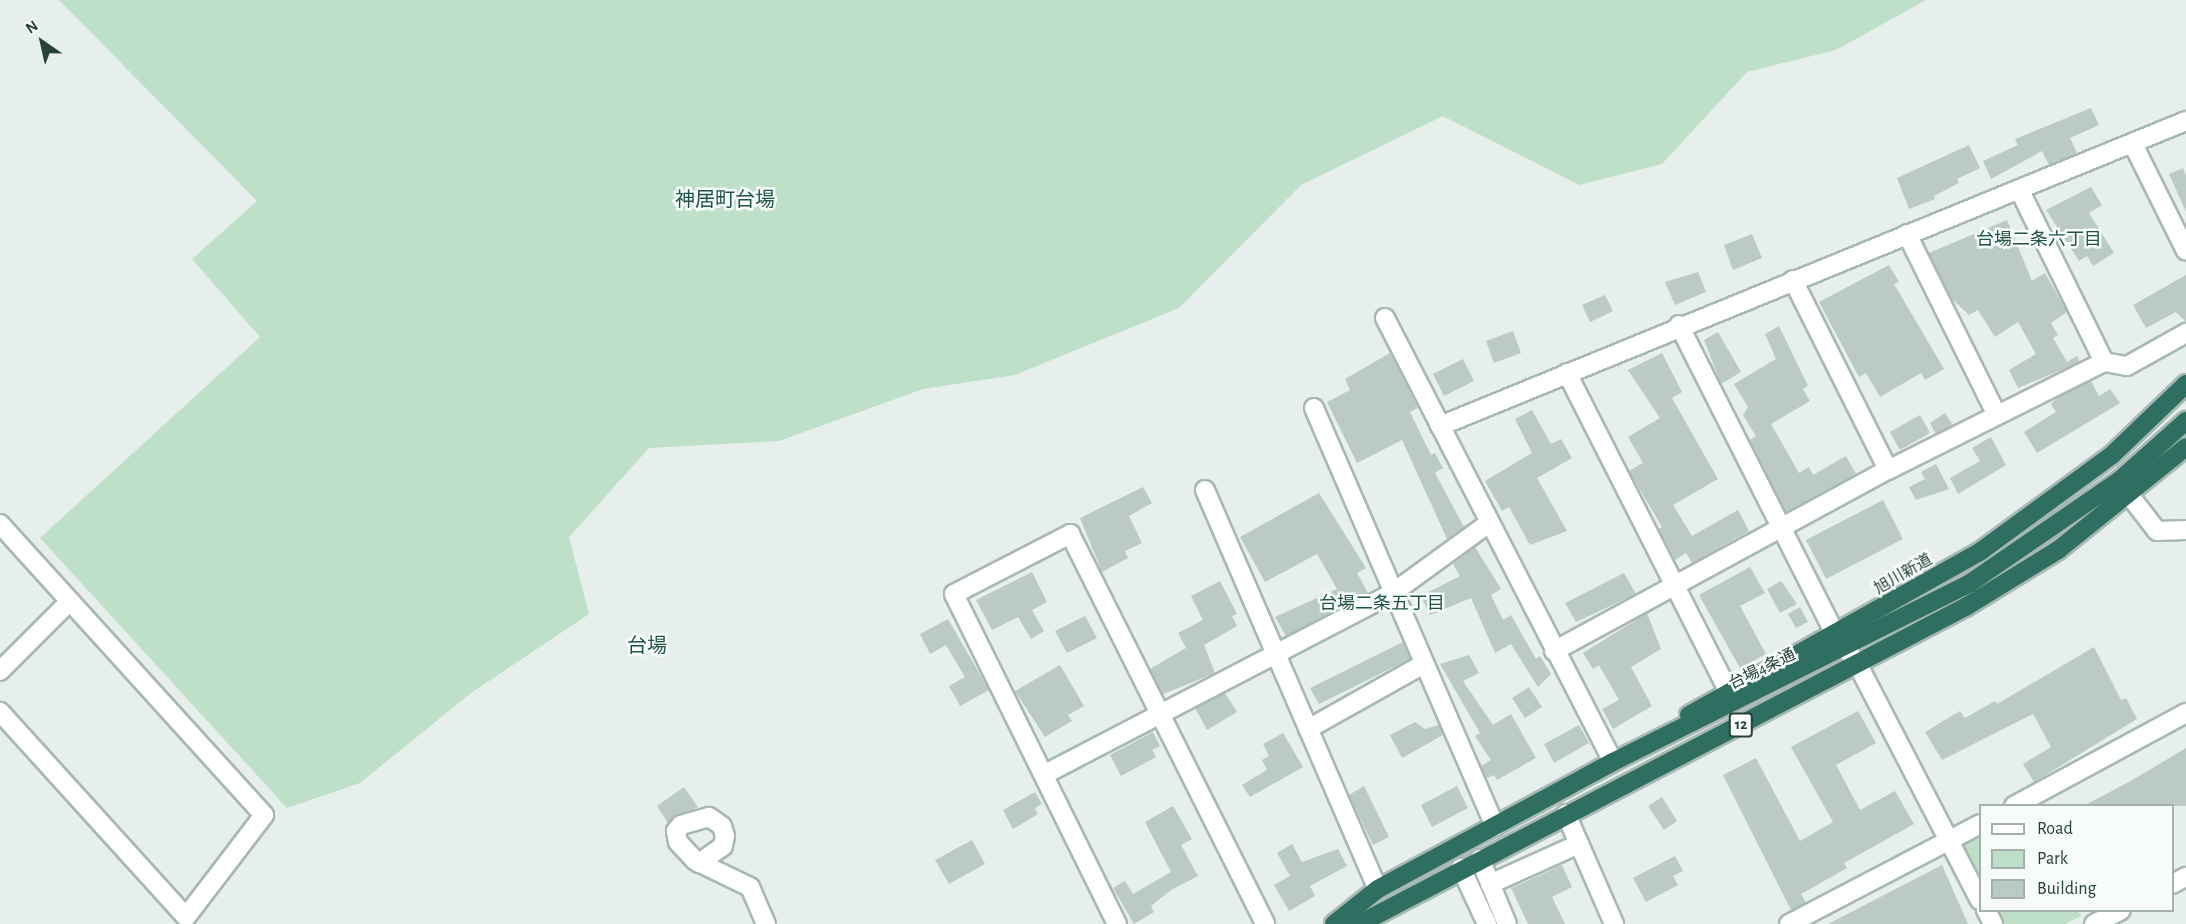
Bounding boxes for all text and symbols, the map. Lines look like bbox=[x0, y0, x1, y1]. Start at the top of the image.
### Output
north arrow bbox=[12, 12, 72, 72]
text: N bbox=[23, 17, 41, 37]
district label: 神居町台場 bbox=[675, 188, 775, 212]
district label: 台場二条六丁目 bbox=[1976, 229, 2102, 251]
street label: 旭川新道 bbox=[1870, 550, 1936, 598]
district label: 台場二条五丁目 bbox=[1319, 593, 1445, 615]
district label: 台場 bbox=[627, 634, 667, 658]
street label: 台場4条通 bbox=[1726, 645, 1798, 693]
road number: 12 bbox=[1728, 713, 1754, 737]
legend bbox=[1979, 804, 2174, 912]
text: Road bbox=[2037, 820, 2073, 838]
text: Park bbox=[2037, 850, 2068, 868]
text: Building bbox=[2037, 880, 2096, 898]

